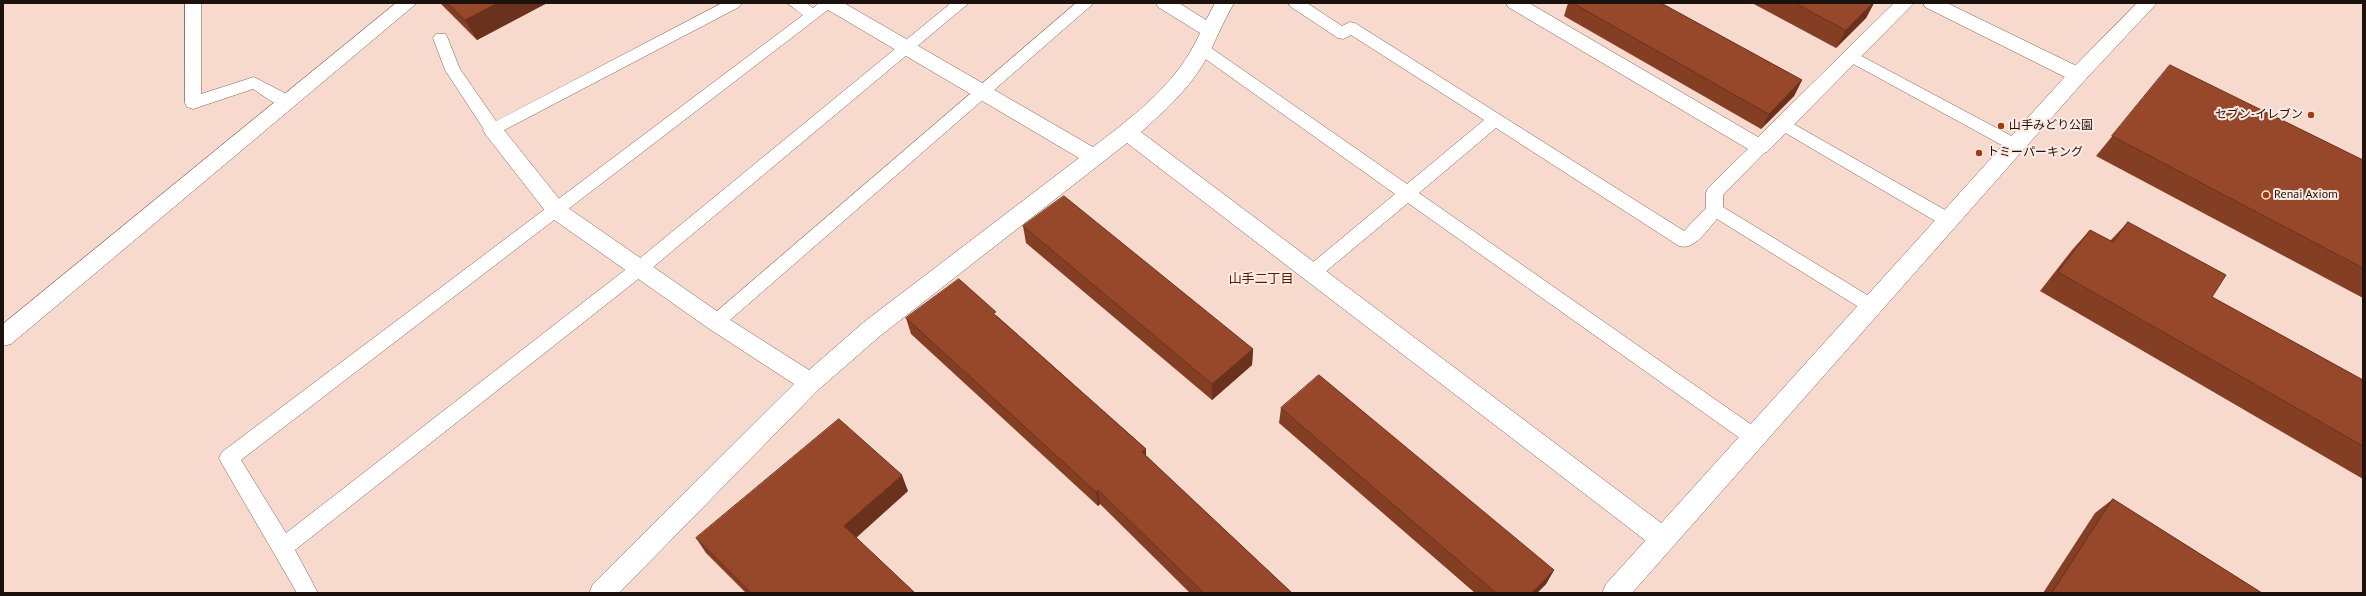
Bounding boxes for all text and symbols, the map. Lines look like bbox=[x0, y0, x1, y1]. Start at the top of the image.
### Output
place label: セブン-イレブン bbox=[2215, 108, 2303, 122]
marker: セブン-イレブン bbox=[2306, 110, 2316, 120]
place label: 山手みどり公園 bbox=[2009, 119, 2093, 133]
marker: 山手みどり公園 bbox=[1996, 121, 2006, 131]
place label: トミーパーキング bbox=[1987, 146, 2083, 160]
marker: トミーパーキング bbox=[1974, 148, 1984, 158]
place label: Renai Axiom bbox=[2274, 188, 2338, 202]
marker: Renai Axiom bbox=[2261, 190, 2271, 200]
district label: 山手二丁目 bbox=[1229, 271, 1293, 287]

